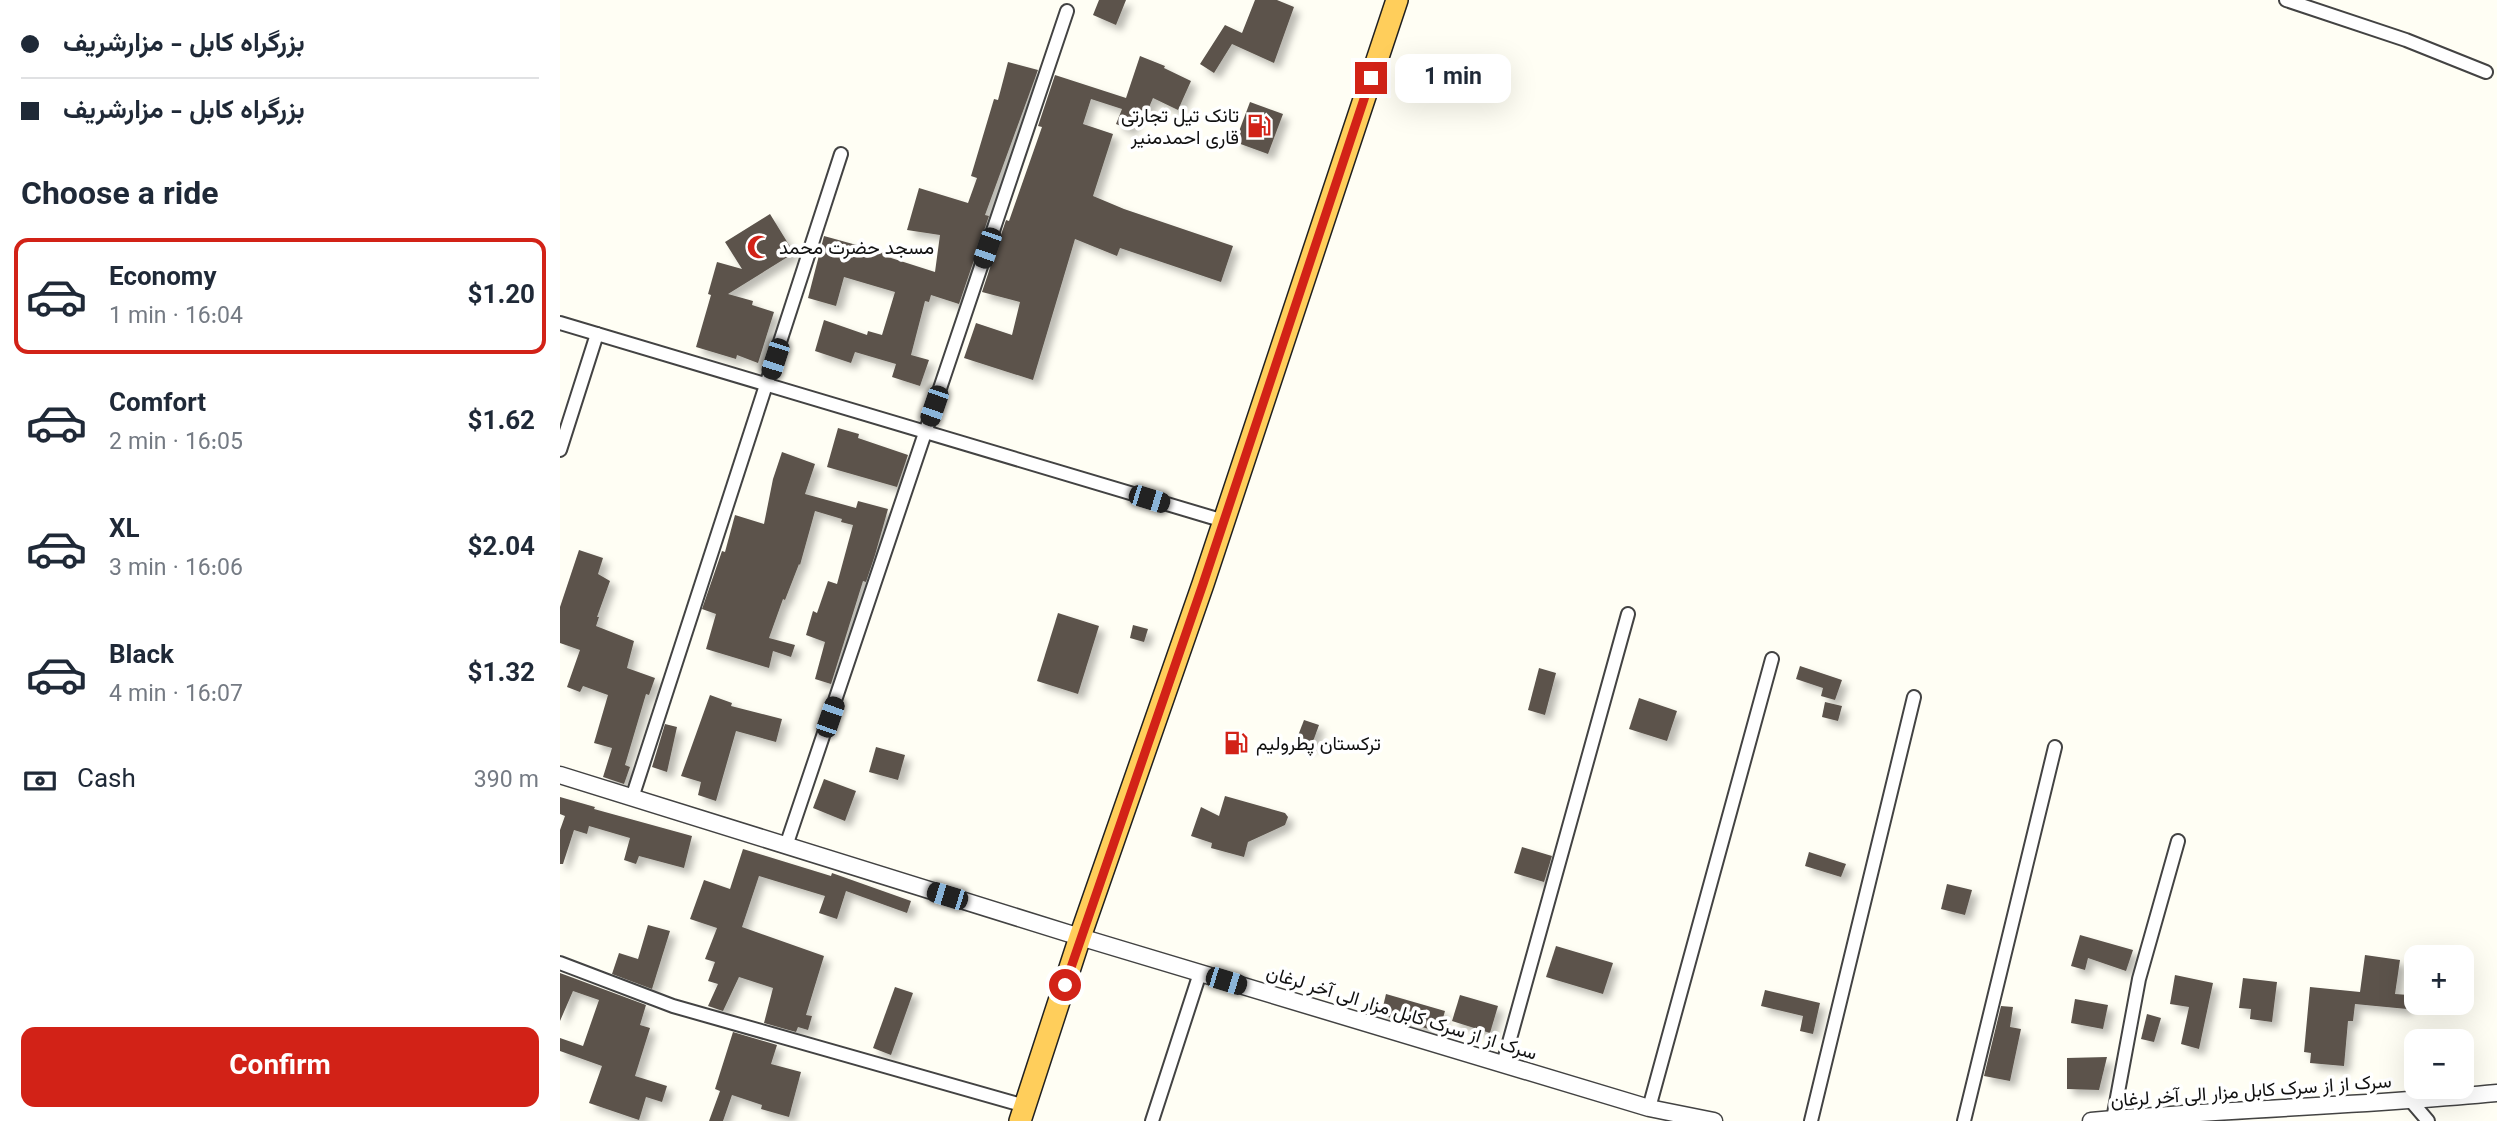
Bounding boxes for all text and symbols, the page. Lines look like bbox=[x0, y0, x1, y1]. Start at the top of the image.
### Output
text: بزرگراه کابل - مزارشریف bbox=[63, 24, 305, 65]
callout: 1 min bbox=[1396, 54, 1511, 102]
text: 1 min bbox=[1424, 60, 1482, 96]
route end bbox=[1355, 62, 1387, 94]
text: بزرگراه کابل - مزارشریف bbox=[63, 91, 305, 132]
place label: تانک تیل تجارتی قاری احمدمنیر bbox=[1121, 103, 1239, 154]
fuel station icon: تانک تیل تجارتی قاری احمدمنیر bbox=[1245, 112, 1273, 140]
text: Choose a ride bbox=[21, 171, 218, 221]
car bbox=[971, 225, 1004, 271]
mosque icon: مسجد حضرت محمد bbox=[745, 233, 773, 261]
place label: مسجد حضرت محمد bbox=[779, 235, 934, 264]
text: Economy bbox=[109, 258, 216, 299]
icon: car bbox=[25, 265, 88, 328]
text: $1.20 bbox=[468, 276, 535, 317]
text: 1 min · 16:04 bbox=[109, 299, 243, 335]
car bbox=[759, 336, 792, 382]
car bbox=[918, 383, 951, 429]
text: Comfort bbox=[109, 384, 206, 425]
icon: car bbox=[25, 391, 88, 454]
text: $1.62 bbox=[468, 402, 535, 443]
text: 2 min · 16:05 bbox=[109, 425, 243, 461]
car bbox=[1126, 483, 1173, 515]
text: XL bbox=[109, 510, 140, 551]
icon: car bbox=[25, 517, 88, 580]
text: $2.04 bbox=[468, 528, 535, 569]
text: 3 min · 16:06 bbox=[109, 551, 243, 587]
text: Black bbox=[109, 636, 174, 677]
icon: car bbox=[25, 643, 88, 706]
text: $1.32 bbox=[468, 654, 535, 695]
text: 4 min · 16:07 bbox=[109, 677, 243, 713]
car bbox=[814, 694, 847, 740]
fuel station icon: ترکستان پطرولیم bbox=[1222, 729, 1250, 757]
place label: ترکستان پطرولیم bbox=[1256, 731, 1381, 760]
text: Cash bbox=[77, 760, 136, 801]
icon: cash bbox=[21, 762, 59, 800]
text: 390 m bbox=[474, 763, 539, 799]
car bbox=[924, 880, 971, 912]
map controls bbox=[2404, 945, 2474, 1099]
button: + bbox=[2404, 945, 2474, 1015]
street label: سرک از از سرک کابل مزار الی آخر لرغان bbox=[1262, 959, 1540, 1069]
car bbox=[1203, 965, 1250, 997]
route start bbox=[1049, 969, 1081, 1001]
button: Confirm bbox=[21, 1027, 539, 1107]
button: − bbox=[2404, 1029, 2474, 1099]
street label: سرک از از سرک کابل مزار الی آخر لرغان bbox=[2110, 1068, 2393, 1117]

